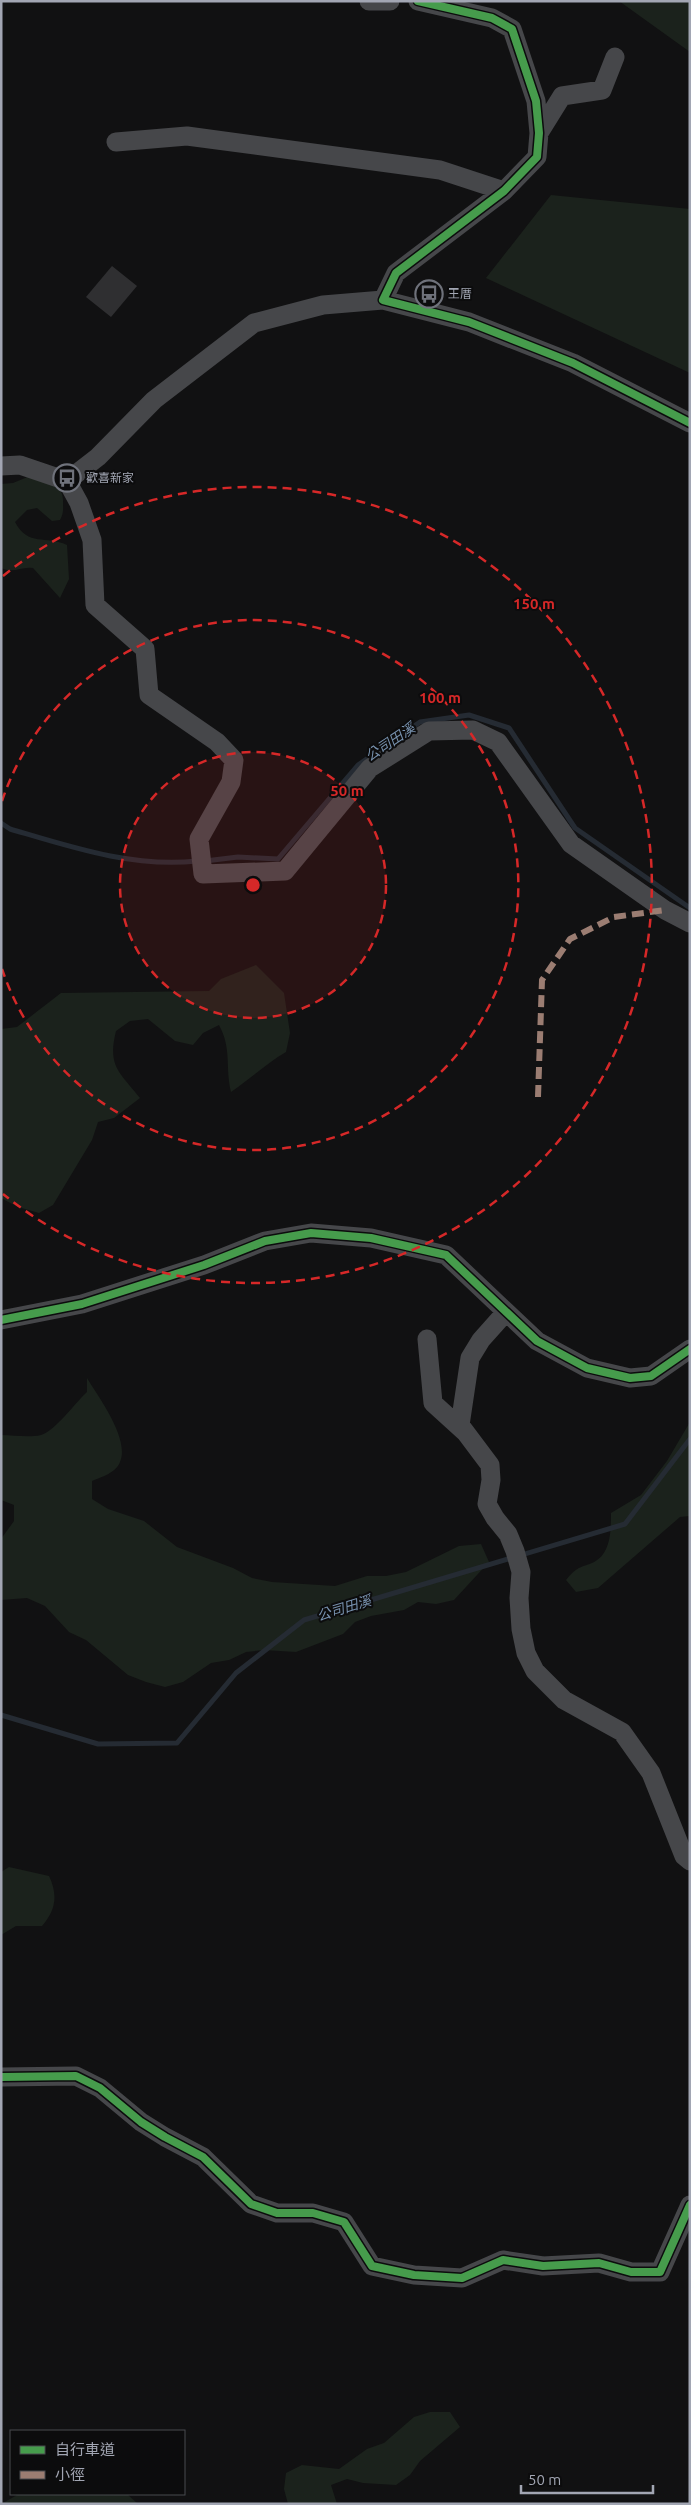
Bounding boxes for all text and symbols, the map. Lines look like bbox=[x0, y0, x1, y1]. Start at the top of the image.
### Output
bus stop icon: 王厝 bbox=[414, 279, 444, 309]
place label: 王厝 bbox=[448, 287, 472, 300]
bus stop icon: 歡喜新家 bbox=[52, 463, 82, 493]
place label: 歡喜新家 bbox=[86, 471, 134, 484]
text: 150 m bbox=[513, 595, 555, 612]
text: 100 m bbox=[419, 689, 461, 706]
water label: 公司田溪 bbox=[362, 719, 419, 764]
text: 50 m bbox=[330, 782, 364, 799]
centre of rings bbox=[244, 876, 262, 894]
water label: 公司田溪 bbox=[315, 1592, 375, 1624]
legend bbox=[10, 2430, 185, 2495]
text: 自行車道 bbox=[55, 2441, 115, 2458]
scale bar bbox=[521, 2462, 654, 2494]
text: 小徑 bbox=[55, 2466, 85, 2483]
text: 50 m bbox=[528, 2471, 561, 2488]

